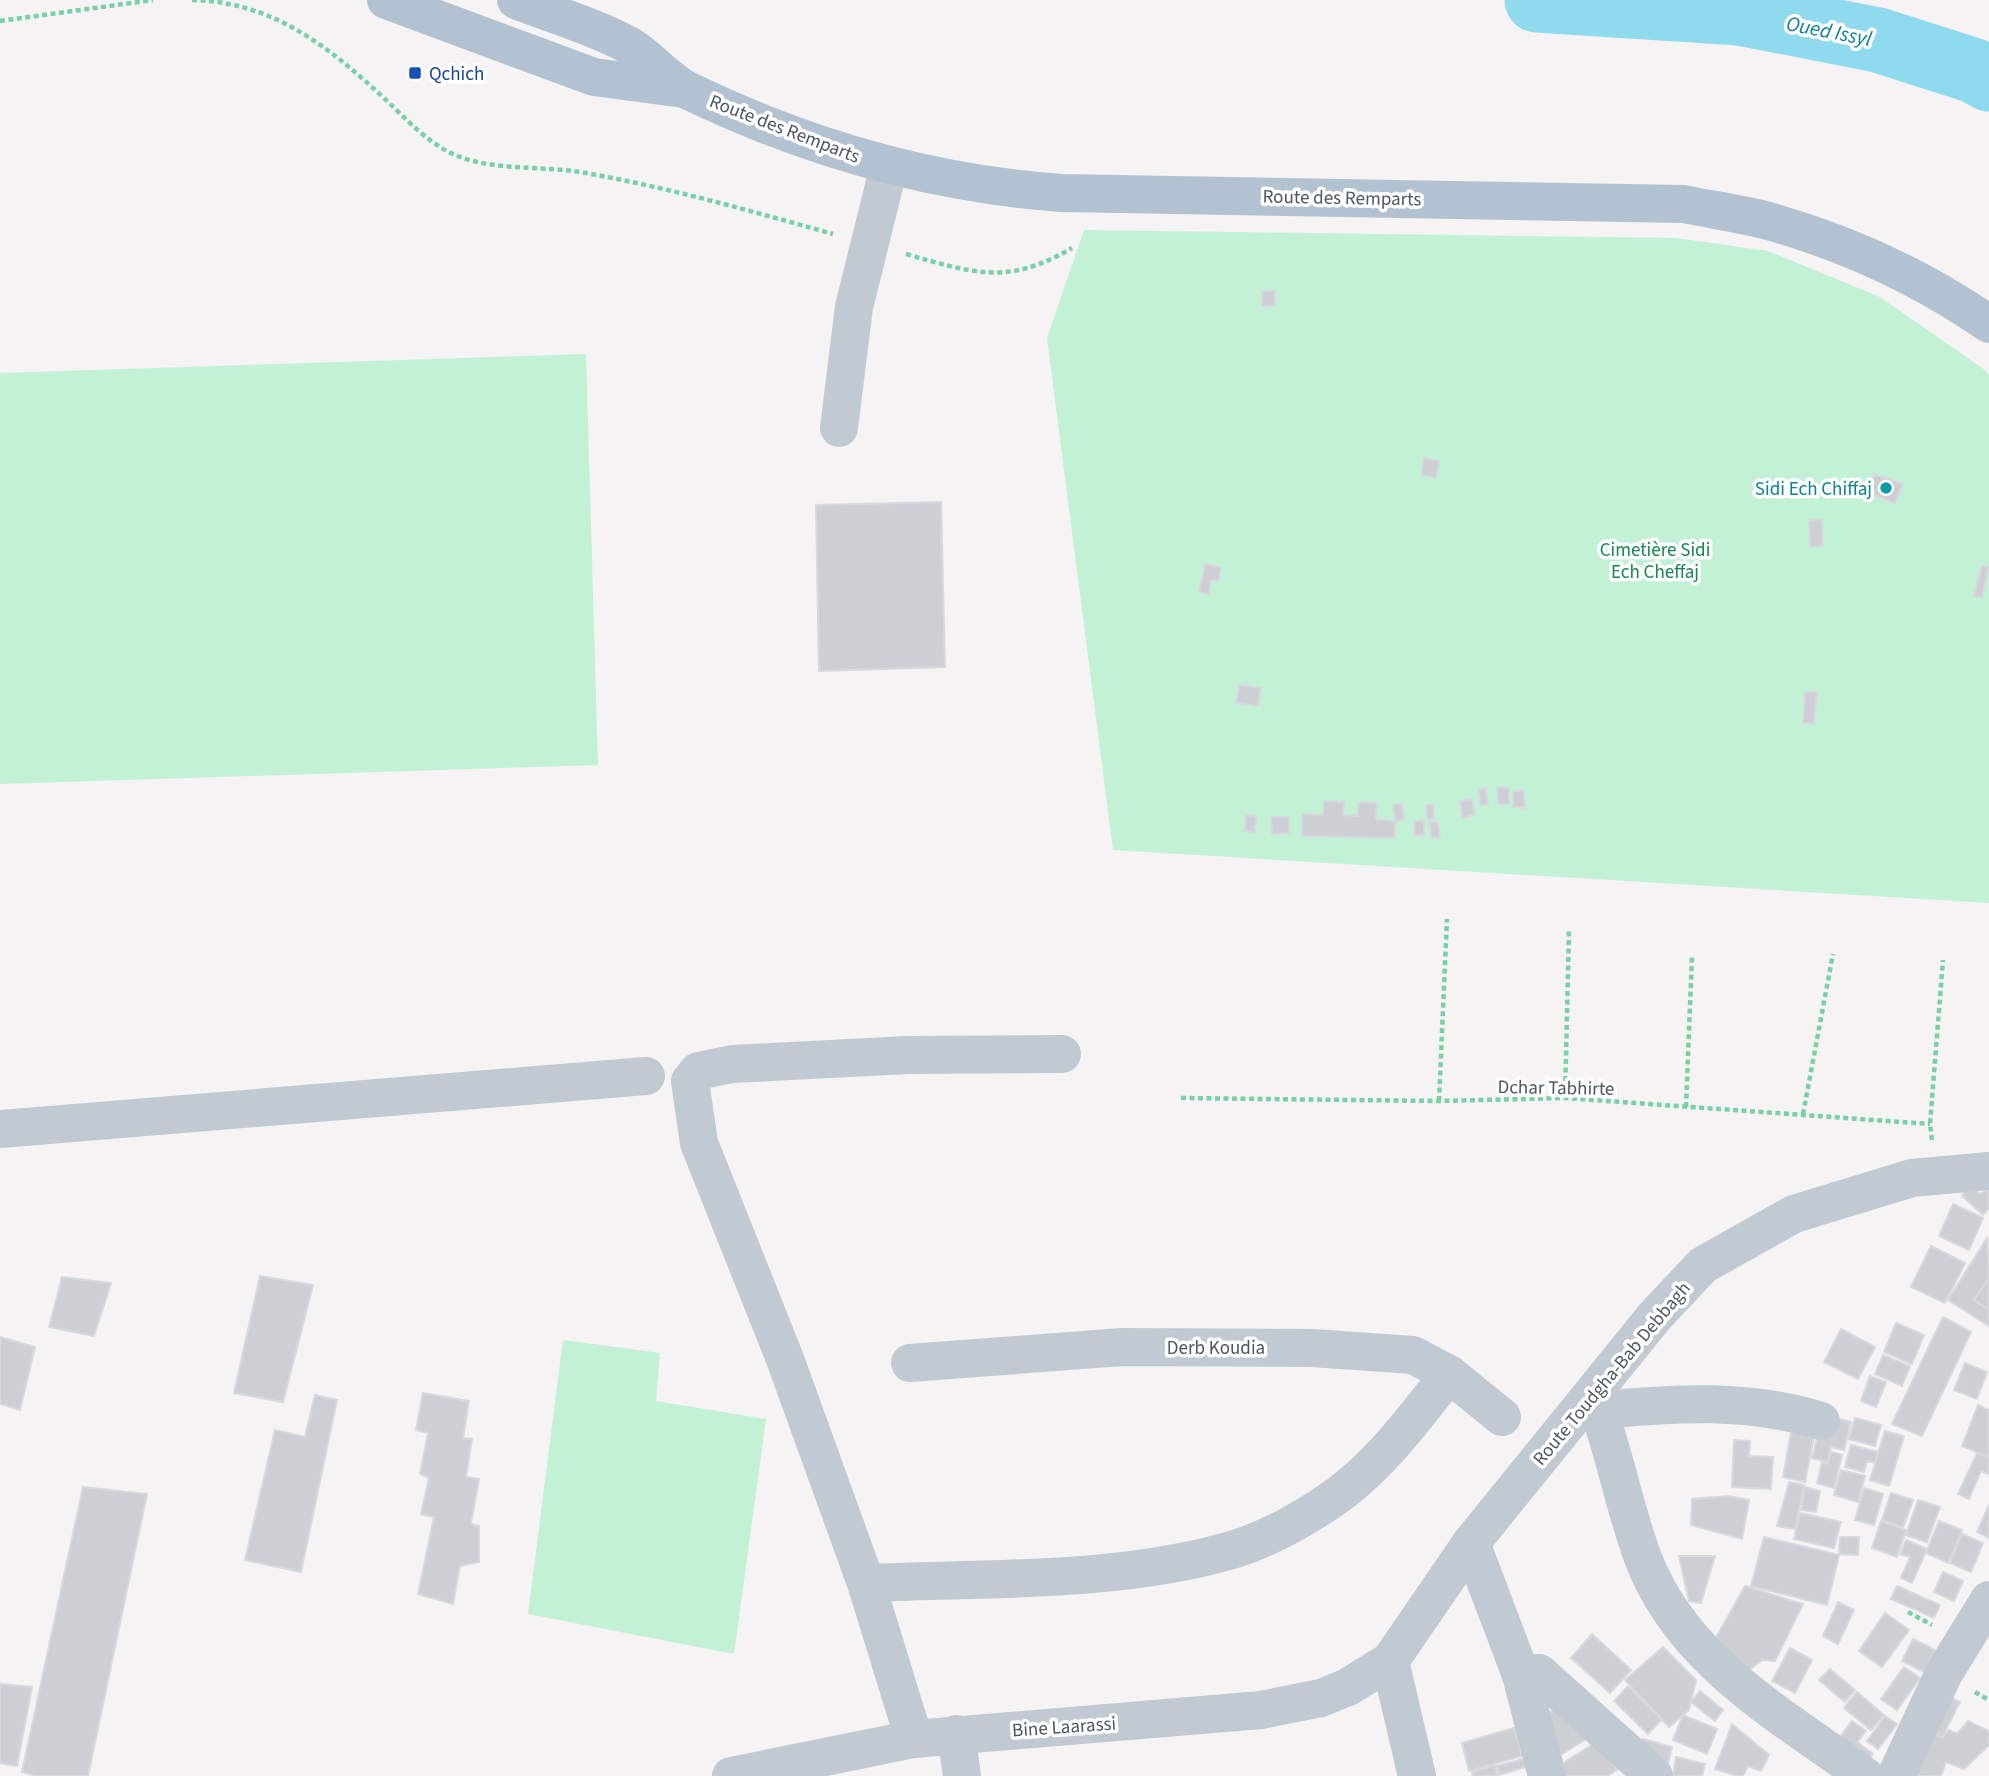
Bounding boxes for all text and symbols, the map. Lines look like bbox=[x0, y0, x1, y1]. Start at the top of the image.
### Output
water label: Oued Issyl bbox=[1784, 8, 1875, 54]
place label: Qchich bbox=[429, 61, 484, 88]
marker: Qchich bbox=[407, 65, 423, 81]
street label: Route des Remparts bbox=[705, 88, 863, 170]
street label: Route des Remparts bbox=[1262, 184, 1422, 213]
place label: Sidi Ech Chiffaj bbox=[1755, 476, 1872, 503]
marker: Sidi Ech Chiffaj bbox=[1878, 480, 1894, 496]
park label: Cimetière Sidi Ech Cheffaj bbox=[1600, 537, 1710, 586]
street label: Dchar Tabhirte bbox=[1497, 1074, 1615, 1103]
street label: Route Toudgha-Bab Debbagh bbox=[1527, 1276, 1697, 1472]
street label: Derb Koudia bbox=[1167, 1335, 1265, 1362]
street label: Bine Laarassi bbox=[1011, 1710, 1117, 1745]

